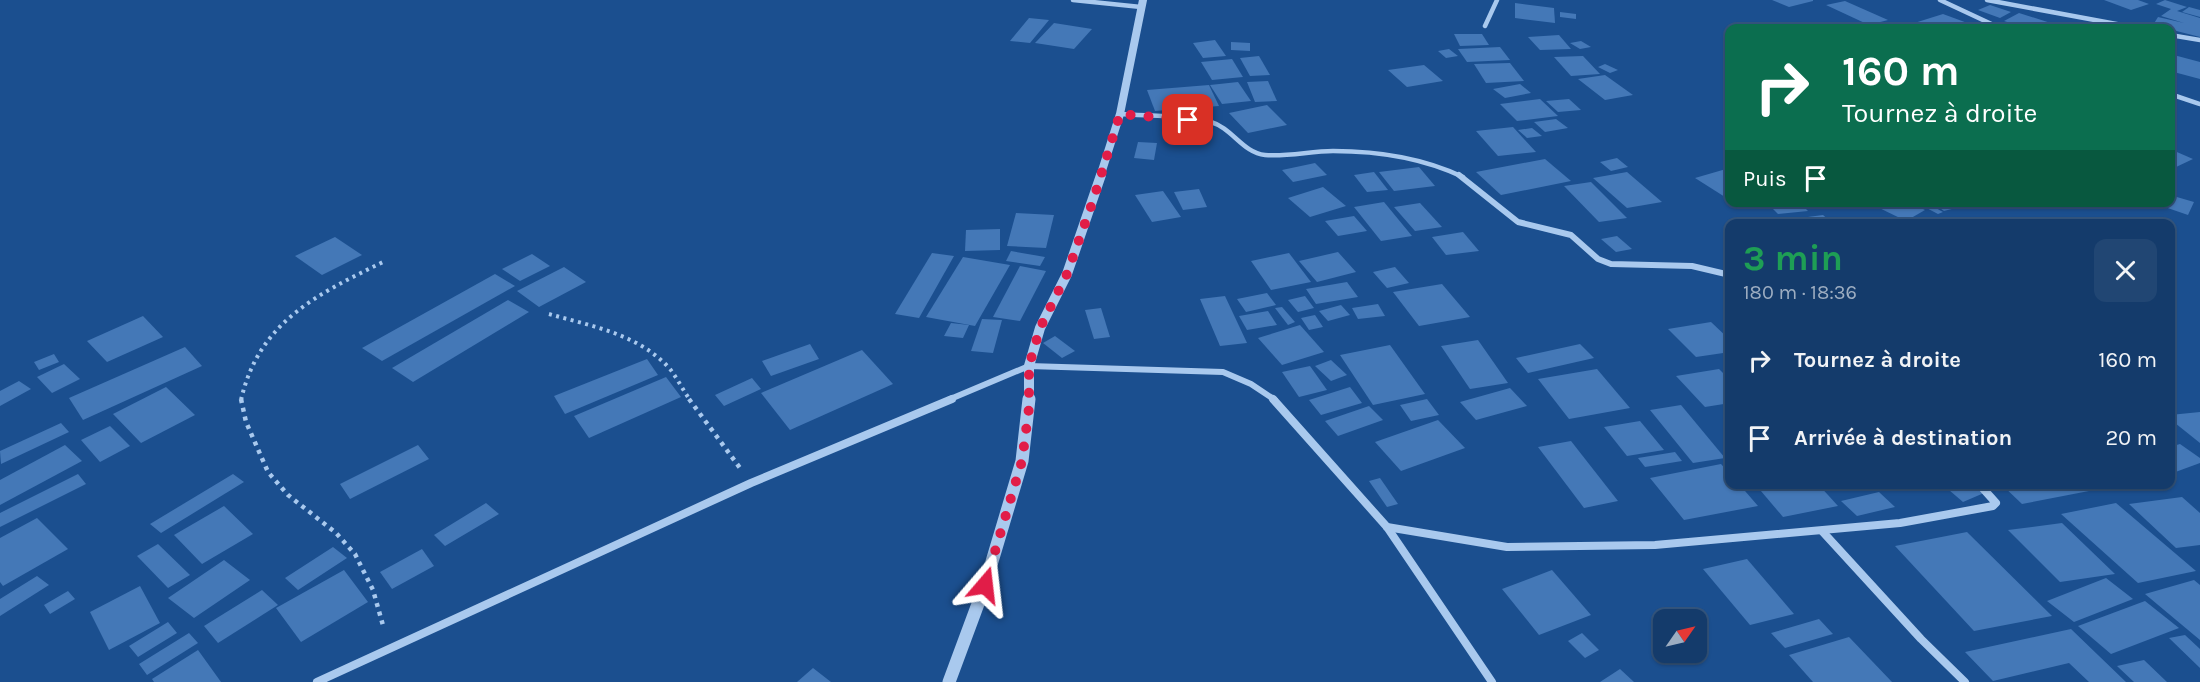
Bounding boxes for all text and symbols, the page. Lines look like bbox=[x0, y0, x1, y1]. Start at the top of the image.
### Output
text: 160 m bbox=[1842, 46, 1960, 96]
icon: right bbox=[1743, 48, 1821, 126]
pin bbox=[1162, 94, 1213, 145]
text: Tournez à droite bbox=[1842, 97, 2037, 129]
icon: arrive bbox=[1171, 103, 1204, 136]
icon: arrive bbox=[1799, 162, 1832, 195]
text: Puis bbox=[1743, 166, 1787, 192]
text: 3 min bbox=[1743, 237, 1843, 279]
button: close bbox=[2094, 239, 2157, 302]
text: 180 m · 18:36 bbox=[1743, 281, 1857, 304]
icon: right bbox=[1743, 344, 1776, 377]
text: Tournez à droite bbox=[1794, 347, 1961, 373]
text: 160 m bbox=[2098, 347, 2157, 373]
icon: arrive bbox=[1743, 422, 1776, 455]
text: Arrivée à destination bbox=[1794, 425, 2012, 451]
text: 20 m bbox=[2105, 425, 2157, 451]
position arrow bbox=[953, 553, 1017, 617]
north arrow bbox=[1653, 609, 1707, 663]
map controls bbox=[1653, 609, 1707, 663]

